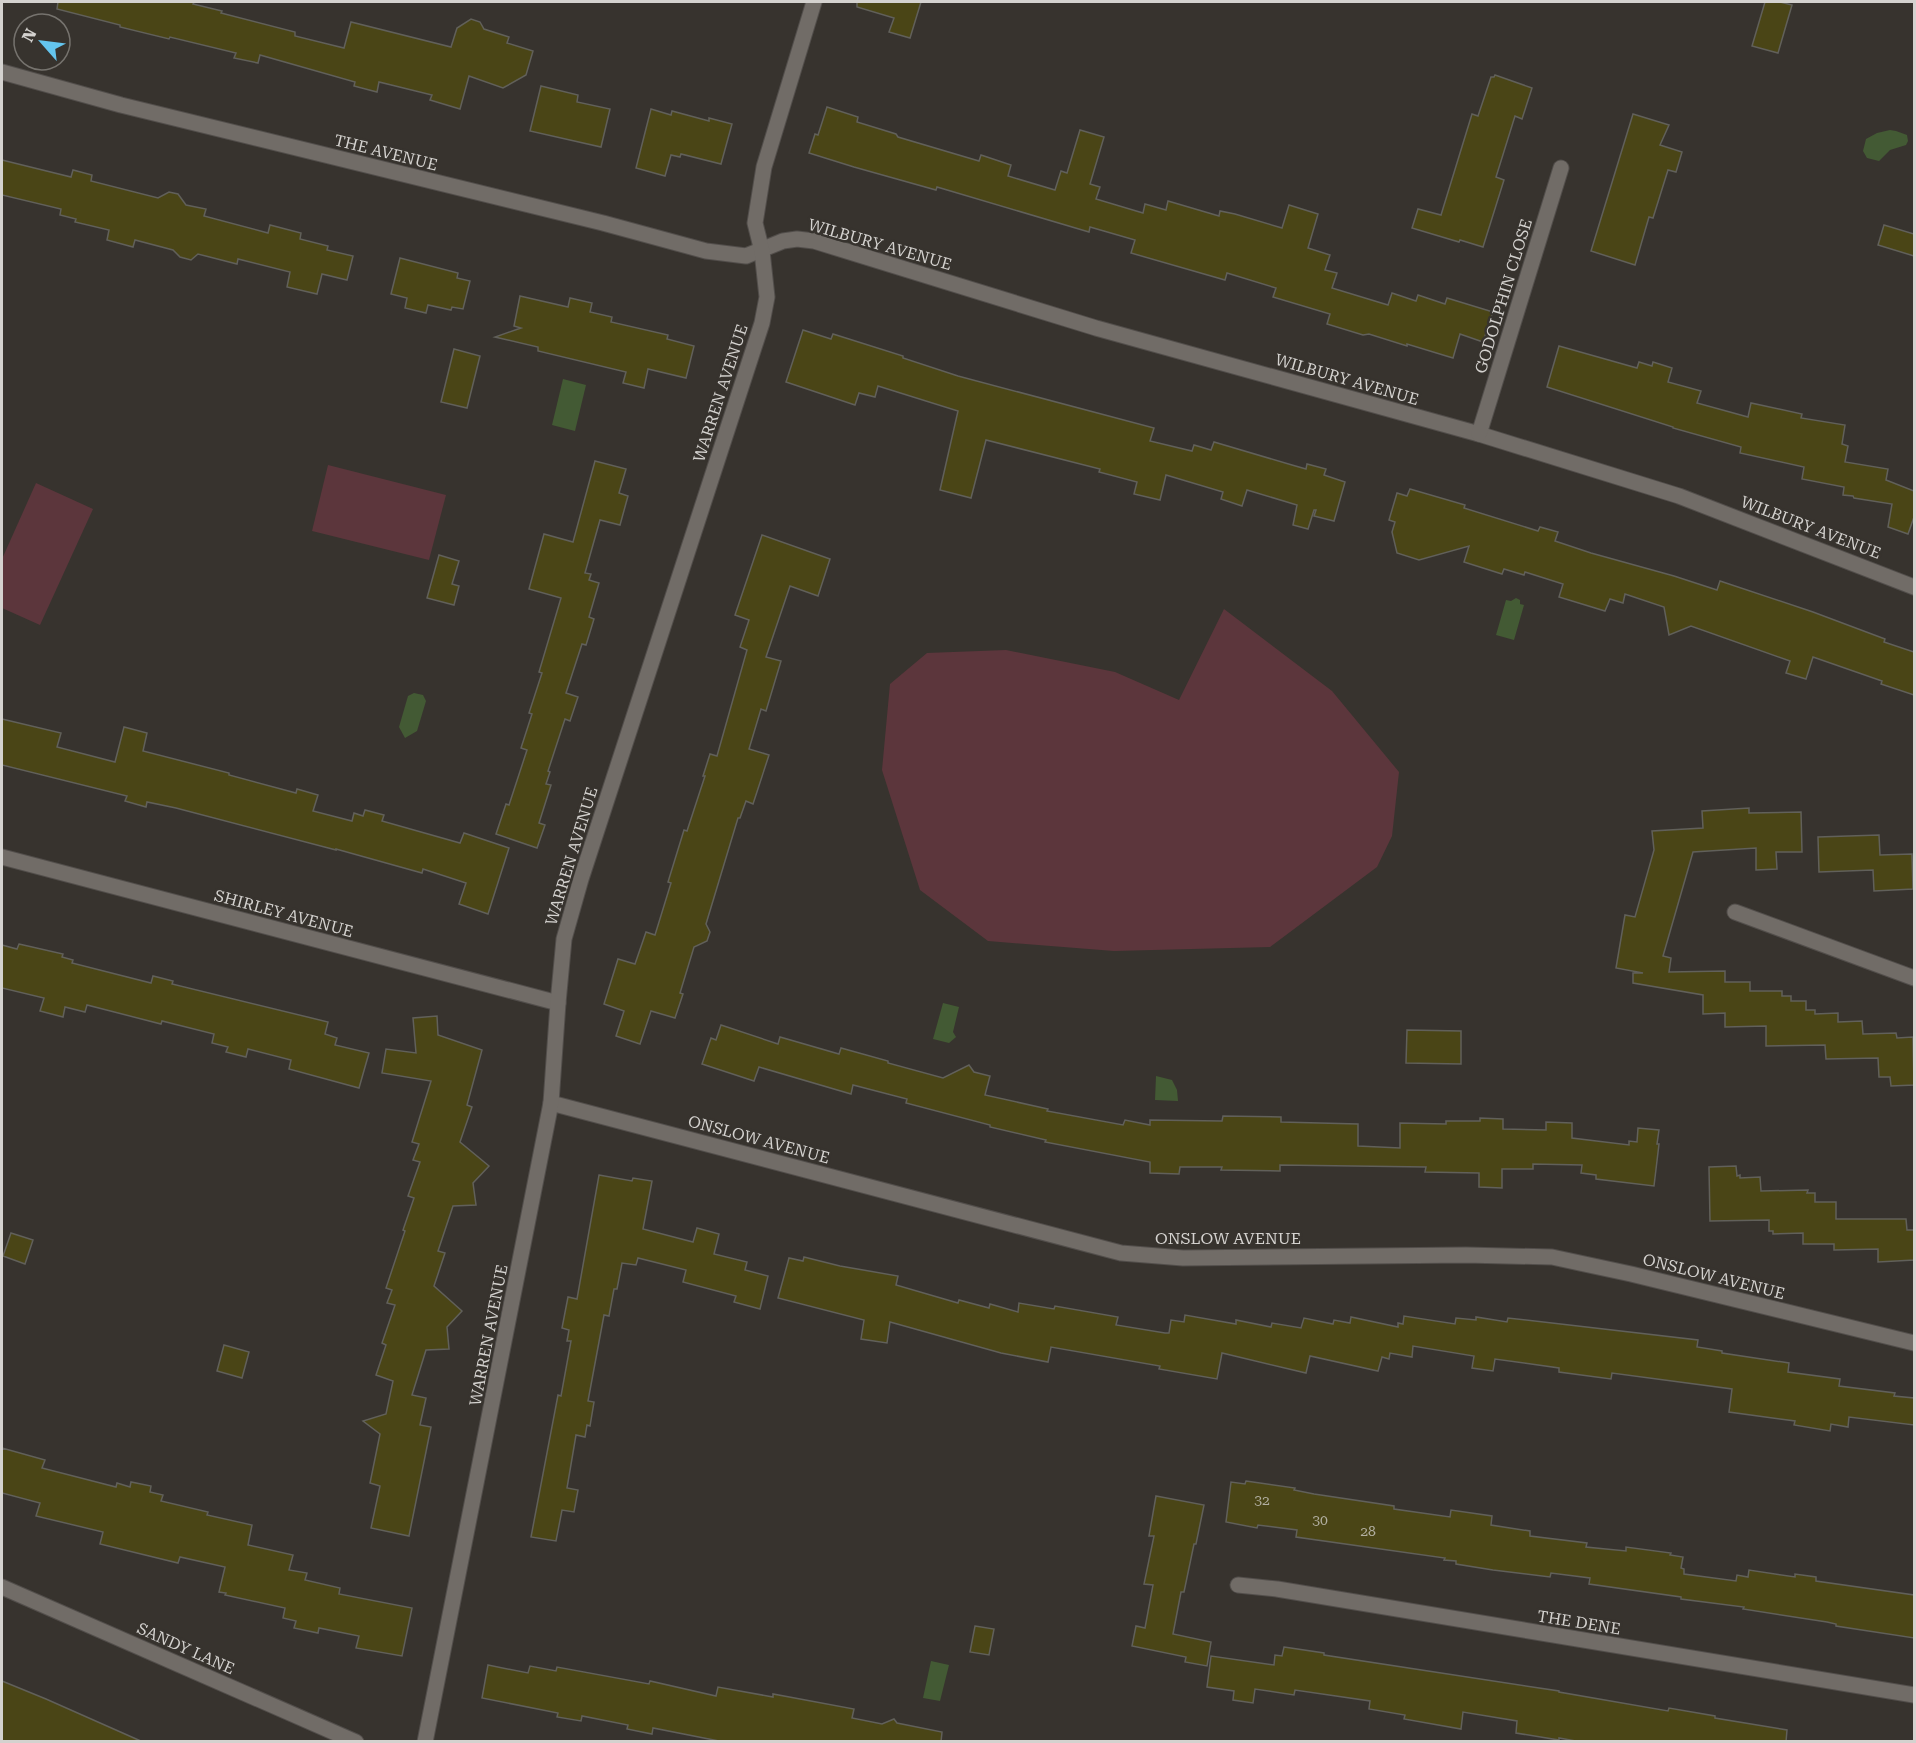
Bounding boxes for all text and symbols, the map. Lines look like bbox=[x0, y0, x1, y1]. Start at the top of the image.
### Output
north arrow bbox=[12, 12, 72, 72]
text: N bbox=[18, 25, 40, 45]
street label: THE AVENUE bbox=[332, 130, 440, 175]
street label: WILBURY AVENUE bbox=[806, 215, 954, 274]
street label: GODOLPHIN CLOSE bbox=[1471, 217, 1536, 376]
street label: WARREN AVENUE bbox=[689, 322, 752, 464]
street label: WILBURY AVENUE bbox=[1273, 350, 1421, 409]
street label: WILBURY AVENUE bbox=[1738, 492, 1884, 563]
street label: WARREN AVENUE bbox=[541, 785, 602, 928]
street label: SHIRLEY AVENUE bbox=[212, 886, 355, 941]
street label: ONSLOW AVENUE bbox=[686, 1111, 832, 1168]
street label: ONSLOW AVENUE bbox=[1155, 1229, 1301, 1248]
street label: ONSLOW AVENUE bbox=[1641, 1250, 1787, 1303]
street label: WARREN AVENUE bbox=[465, 1263, 512, 1407]
house number: 32 bbox=[1254, 1492, 1270, 1508]
house number: 30 bbox=[1312, 1512, 1328, 1528]
house number: 28 bbox=[1360, 1523, 1376, 1539]
street label: THE DENE bbox=[1536, 1607, 1622, 1638]
street label: SANDY LANE bbox=[134, 1618, 238, 1678]

